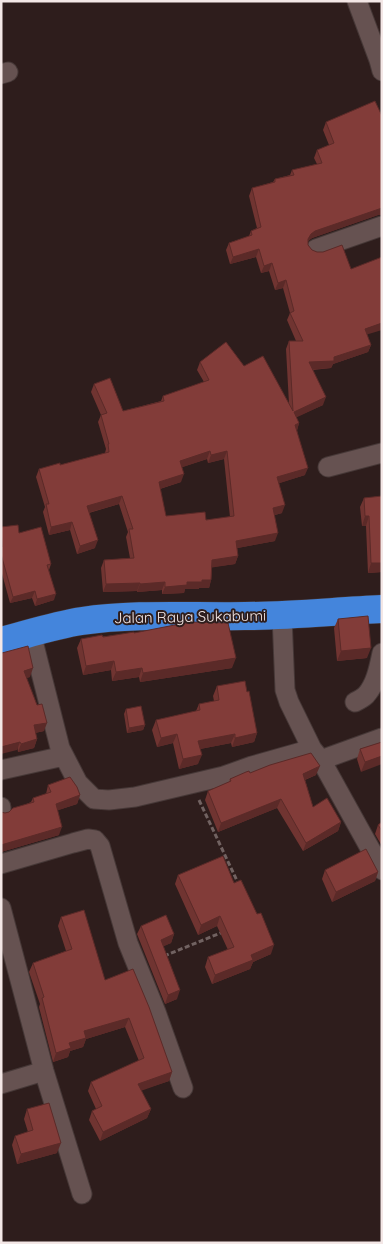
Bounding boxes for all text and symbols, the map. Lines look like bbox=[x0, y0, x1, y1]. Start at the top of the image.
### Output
street label: Jalan Raya Sukabumi bbox=[114, 606, 266, 627]

